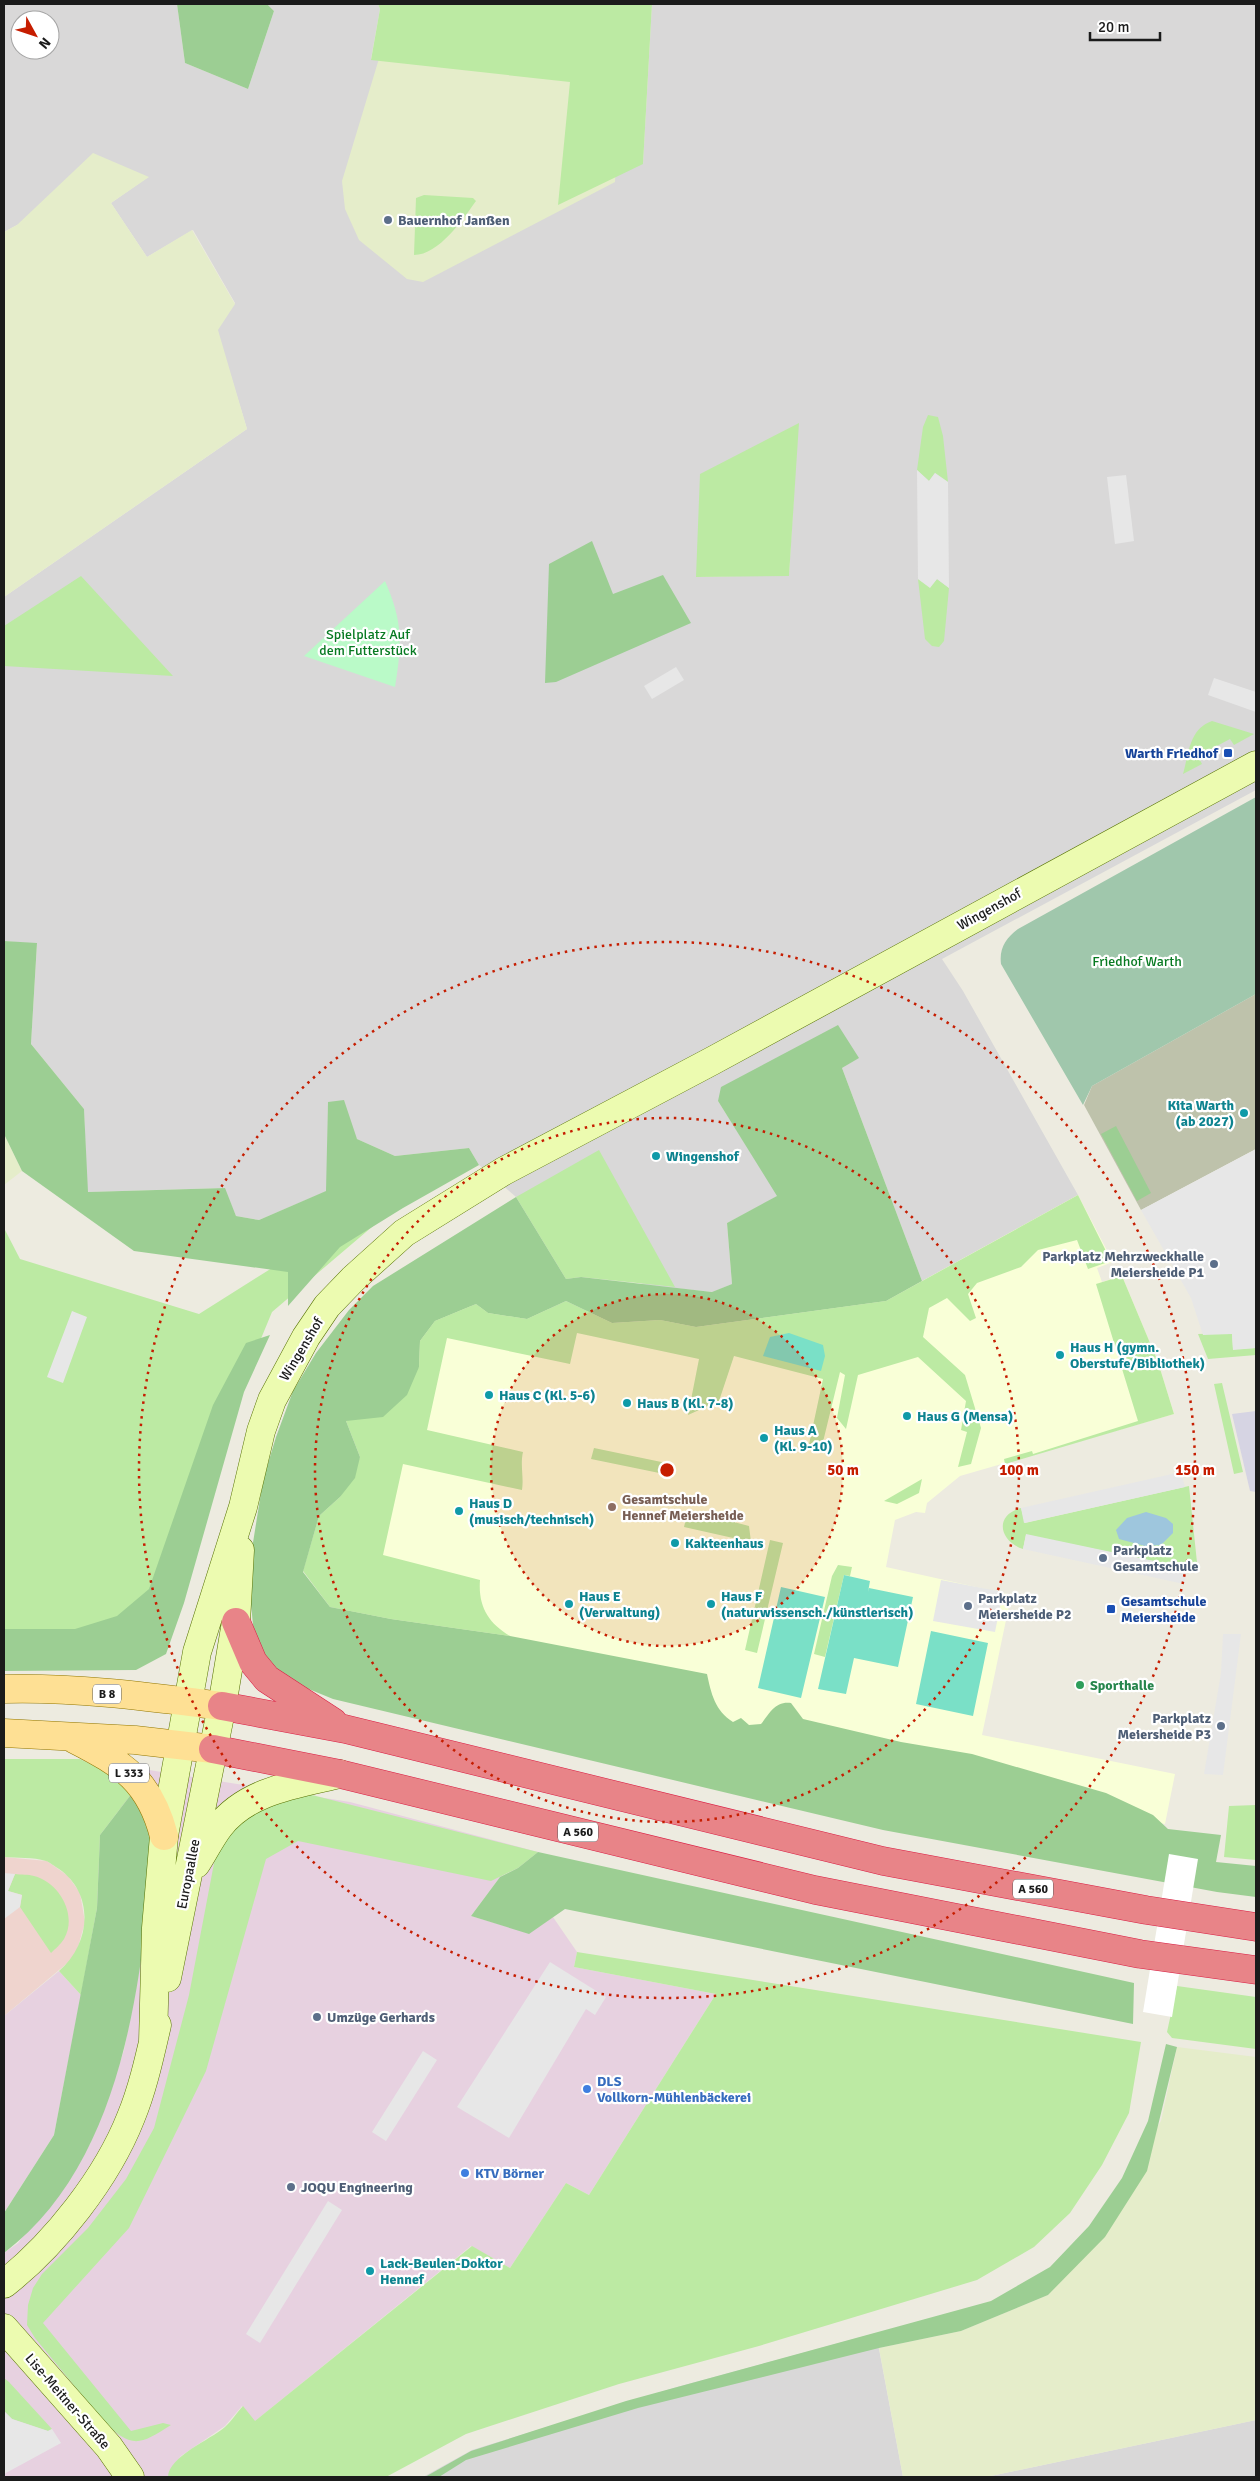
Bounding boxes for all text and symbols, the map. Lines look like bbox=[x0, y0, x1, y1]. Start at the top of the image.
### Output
north arrow bbox=[10, 10, 60, 60]
scale bar bbox=[1090, 10, 1160, 42]
text: 20 m bbox=[1098, 18, 1129, 36]
text: N bbox=[35, 34, 54, 52]
place label: Bauernhof Janßen bbox=[398, 212, 510, 229]
marker: Bauernhof Janßen bbox=[382, 214, 394, 226]
park label: Spielplatz Auf dem Futterstück bbox=[319, 626, 417, 659]
place label: Warth Friedhof bbox=[1125, 745, 1219, 762]
marker: Warth Friedhof bbox=[1222, 747, 1234, 759]
street label: Wingenshof bbox=[954, 884, 1026, 934]
park label: Friedhof Warth bbox=[1092, 953, 1182, 970]
place label: Kita Warth (ab 2027) bbox=[1167, 1097, 1234, 1130]
marker: Kita Warth (ab 2027) bbox=[1238, 1107, 1250, 1119]
place label: Wingenshof bbox=[666, 1148, 740, 1165]
marker: Wingenshof bbox=[650, 1150, 662, 1162]
place label: Parkplatz Mehrzweckhalle Meiersheide P1 bbox=[1042, 1248, 1204, 1281]
marker: Parkplatz Mehrzweckhalle Meiersheide P1 bbox=[1208, 1258, 1220, 1270]
street label: Wingenshof bbox=[276, 1313, 328, 1384]
place label: Haus H (gymn. Oberstufe/Bibliothek) bbox=[1070, 1339, 1205, 1372]
marker: Haus H (gymn. Oberstufe/Bibliothek) bbox=[1054, 1349, 1066, 1361]
place label: Haus C (Kl. 5-6) bbox=[499, 1387, 595, 1404]
marker: Haus C (Kl. 5-6) bbox=[483, 1389, 495, 1401]
place label: Haus B (Kl. 7-8) bbox=[637, 1395, 734, 1412]
marker: Haus B (Kl. 7-8) bbox=[621, 1397, 633, 1409]
place label: Haus G (Mensa) bbox=[917, 1408, 1013, 1425]
marker: Haus G (Mensa) bbox=[901, 1410, 913, 1422]
place label: Haus A (Kl. 9-10) bbox=[774, 1422, 833, 1455]
marker: Haus A (Kl. 9-10) bbox=[758, 1432, 770, 1444]
centre of rings bbox=[658, 1461, 676, 1479]
text: 50 m bbox=[827, 1461, 859, 1479]
text: 100 m bbox=[999, 1461, 1039, 1479]
text: 150 m bbox=[1175, 1461, 1215, 1479]
place label: Gesamtschule Hennef Meiersheide bbox=[622, 1491, 744, 1524]
place label: Haus D (musisch/technisch) bbox=[469, 1495, 594, 1528]
marker: Gesamtschule Hennef Meiersheide bbox=[606, 1501, 618, 1513]
marker: Haus D (musisch/technisch) bbox=[453, 1505, 465, 1517]
place label: Kakteenhaus bbox=[685, 1535, 764, 1552]
marker: Kakteenhaus bbox=[669, 1537, 681, 1549]
place label: Parkplatz Gesamtschule bbox=[1113, 1542, 1198, 1575]
marker: Parkplatz Gesamtschule bbox=[1097, 1552, 1109, 1564]
place label: Haus E (Verwaltung) bbox=[579, 1588, 660, 1621]
place label: Haus F (naturwissensch./künstlerisch) bbox=[721, 1588, 913, 1621]
place label: Parkplatz Meiersheide P2 bbox=[978, 1590, 1072, 1623]
place label: Gesamtschule Meiersheide bbox=[1121, 1593, 1206, 1626]
marker: Haus E (Verwaltung) bbox=[563, 1598, 575, 1610]
marker: Haus F (naturwissensch./künstlerisch) bbox=[705, 1598, 717, 1610]
marker: Parkplatz Meiersheide P2 bbox=[962, 1600, 974, 1612]
marker: Gesamtschule Meiersheide bbox=[1105, 1603, 1117, 1615]
place label: Sporthalle bbox=[1090, 1677, 1154, 1694]
marker: Sporthalle bbox=[1074, 1679, 1086, 1691]
road number: B 8 bbox=[93, 1685, 121, 1704]
place label: Parkplatz Meiersheide P3 bbox=[1117, 1710, 1211, 1743]
marker: Parkplatz Meiersheide P3 bbox=[1215, 1720, 1227, 1732]
road number: L 333 bbox=[109, 1764, 149, 1782]
road number: A 560 bbox=[558, 1822, 598, 1841]
street label: Europaallee bbox=[173, 1838, 204, 1911]
road number: A 560 bbox=[1013, 1880, 1053, 1898]
place label: Umzüge Gerhards bbox=[327, 2009, 435, 2026]
marker: Umzüge Gerhards bbox=[311, 2011, 323, 2023]
place label: DLS Vollkorn-Mühlenbäckerei bbox=[597, 2073, 751, 2106]
marker: DLS Vollkorn-Mühlenbäckerei bbox=[581, 2083, 593, 2095]
place label: KTV Börner bbox=[475, 2165, 544, 2182]
marker: KTV Börner bbox=[459, 2167, 471, 2179]
place label: JOQU Engineering bbox=[301, 2179, 413, 2196]
marker: JOQU Engineering bbox=[285, 2181, 297, 2193]
place label: Lack-Beulen-Doktor Hennef bbox=[380, 2255, 503, 2288]
marker: Lack-Beulen-Doktor Hennef bbox=[364, 2265, 376, 2277]
street label: Lise-Meitner-Straße bbox=[21, 2350, 114, 2453]

